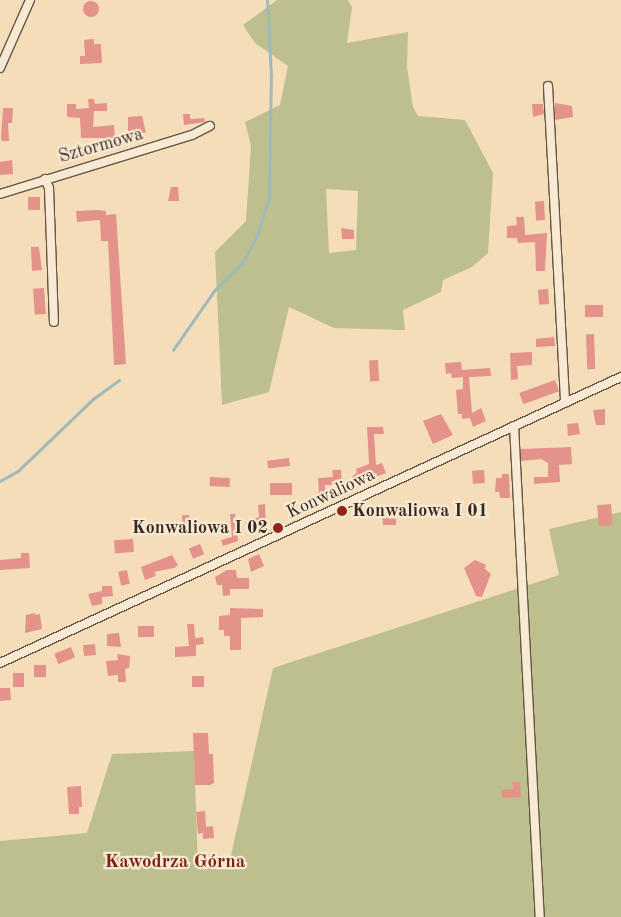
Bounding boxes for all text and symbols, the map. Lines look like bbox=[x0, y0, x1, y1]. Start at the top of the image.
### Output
street label: Sztormowa bbox=[56, 124, 146, 168]
street label: Konwaliowa bbox=[283, 464, 379, 524]
place label: Konwaliowa I 01 bbox=[352, 500, 488, 522]
marker: Konwaliowa I 01 bbox=[336, 505, 348, 517]
place label: Konwaliowa I 02 bbox=[132, 517, 268, 539]
marker: Konwaliowa I 02 bbox=[272, 522, 284, 534]
district label: Kawodrza Górna bbox=[105, 852, 245, 874]

